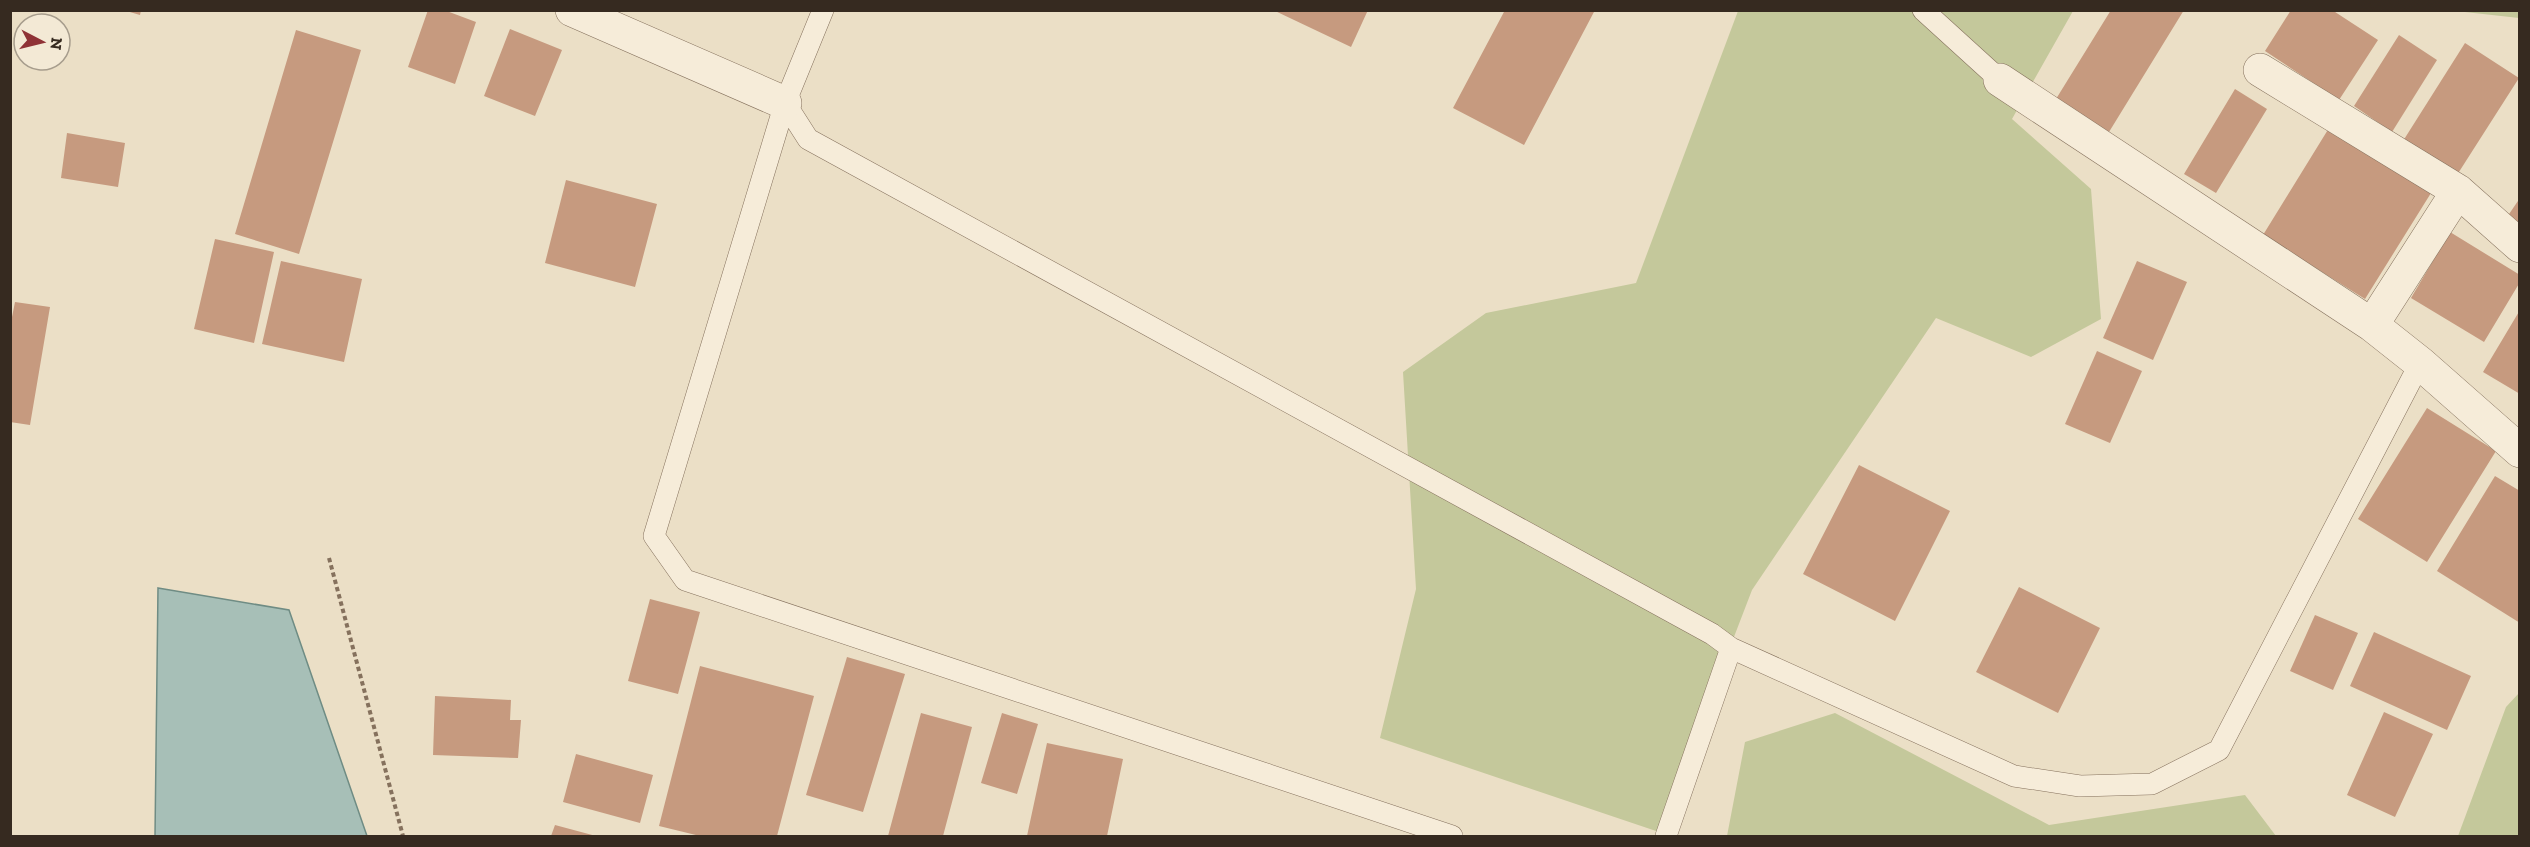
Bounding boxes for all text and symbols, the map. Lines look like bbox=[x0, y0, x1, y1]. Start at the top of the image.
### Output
north arrow bbox=[12, 12, 72, 72]
text: N bbox=[46, 37, 67, 51]

